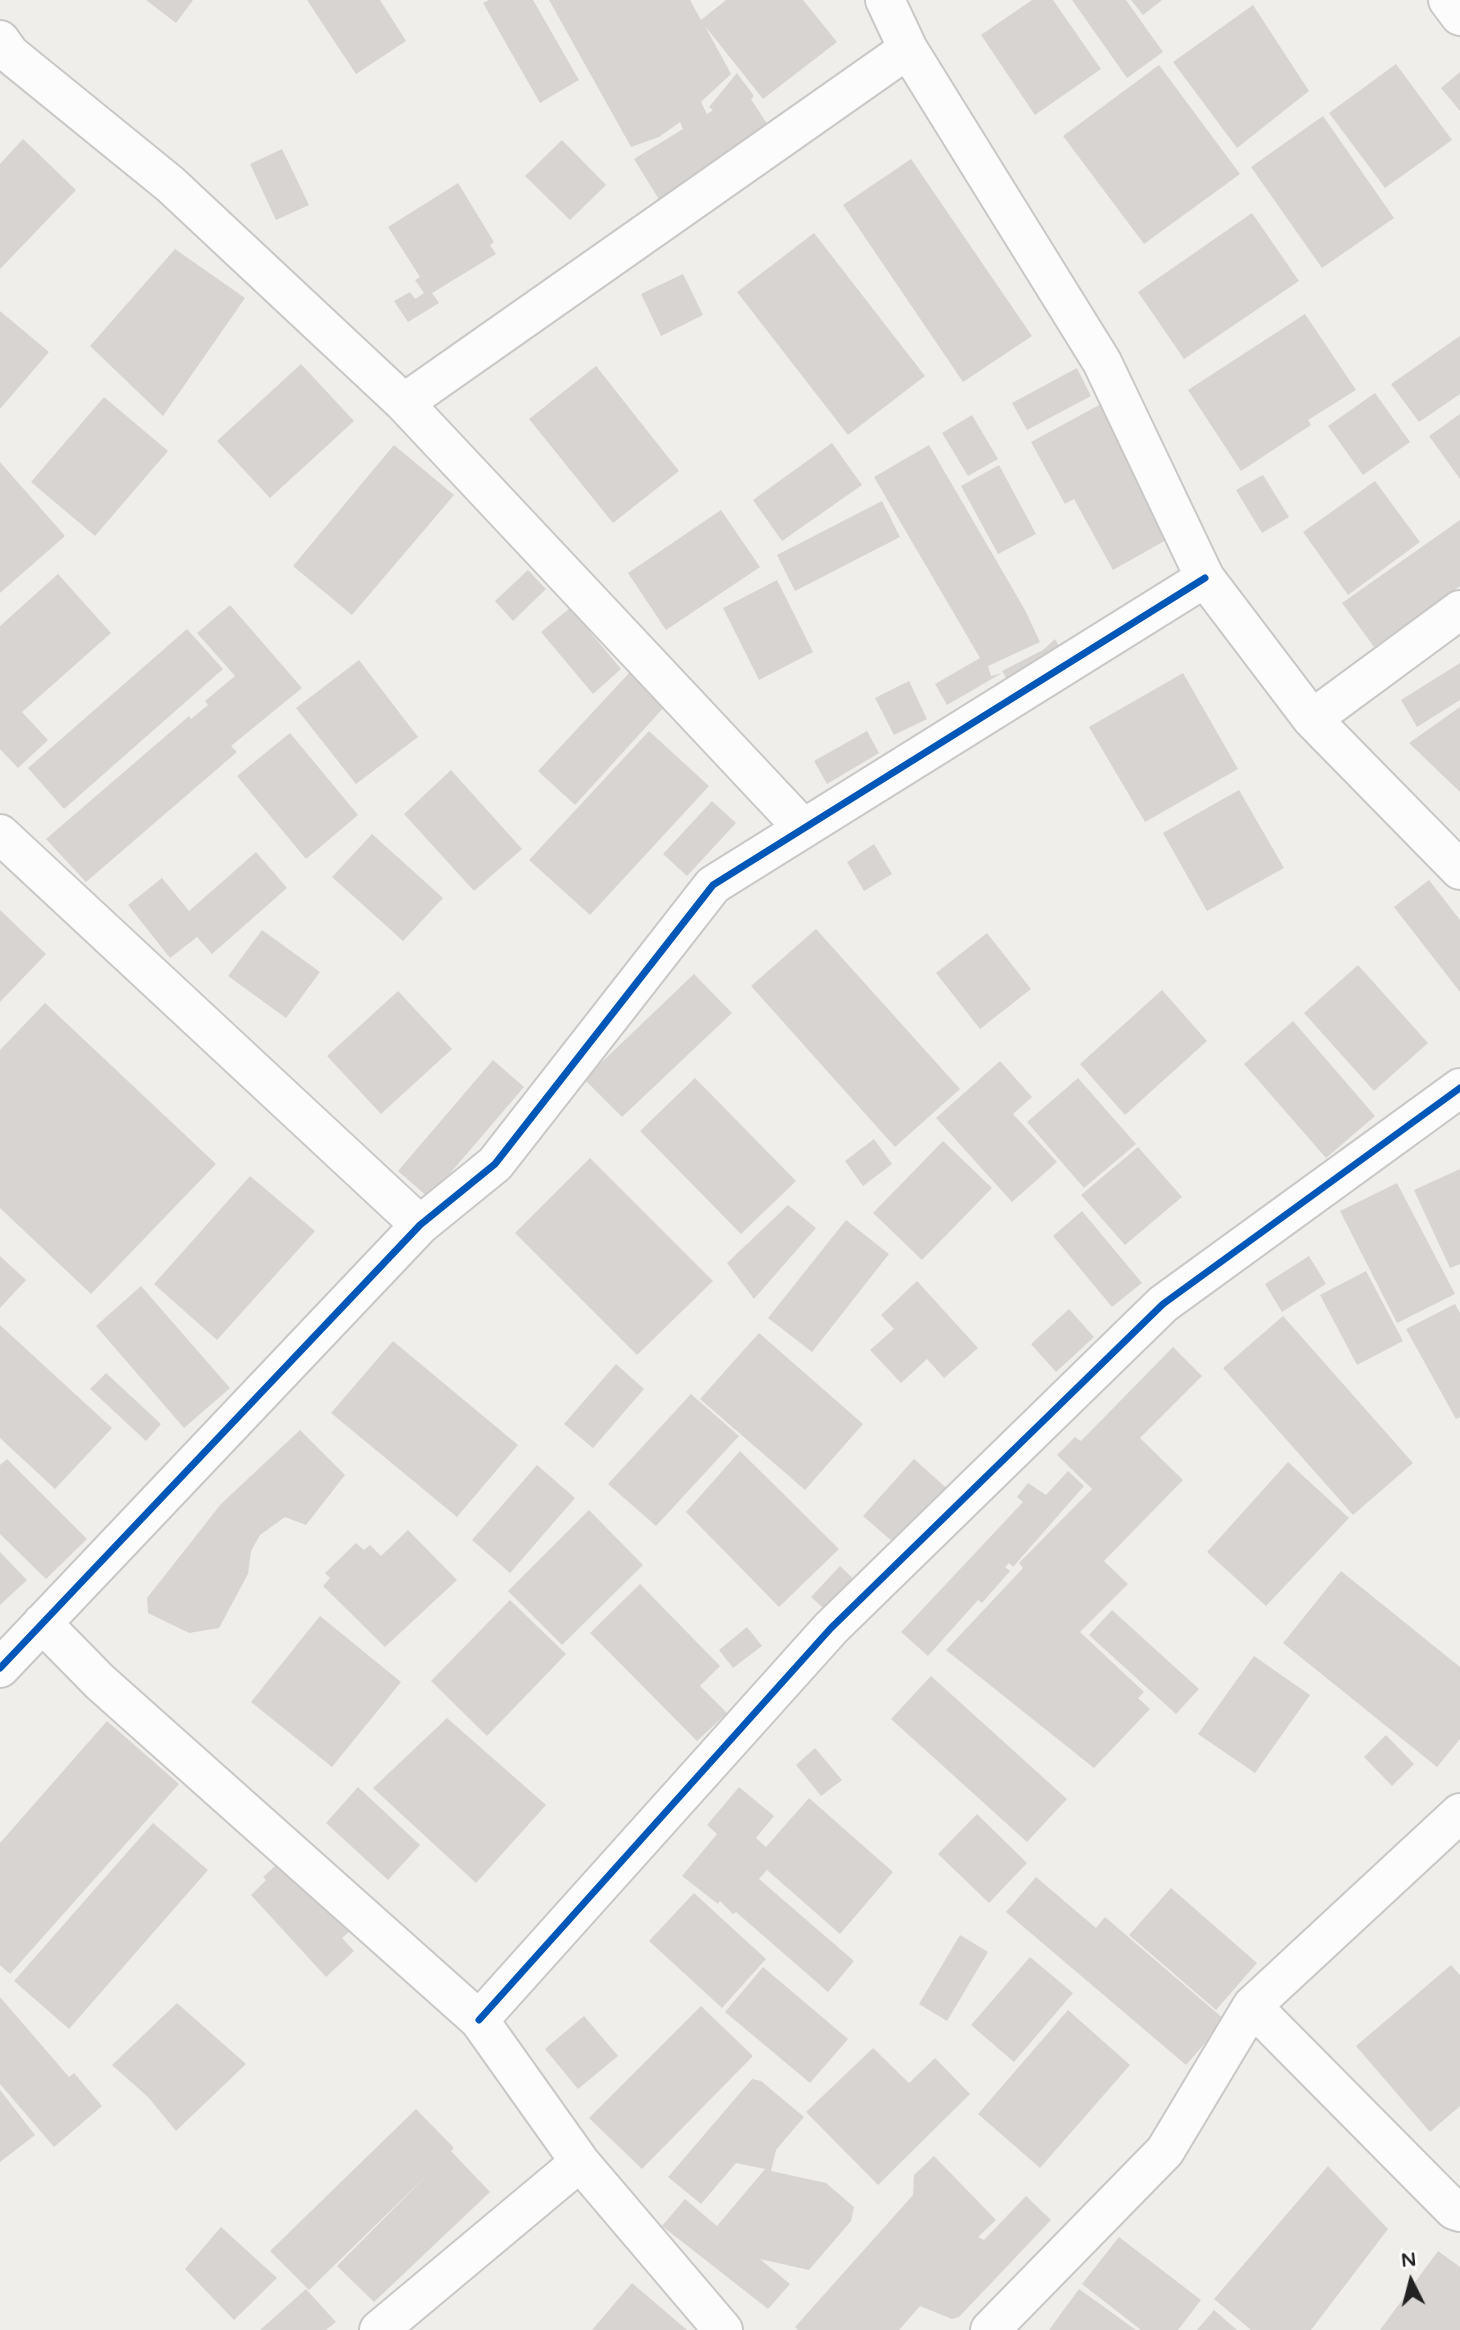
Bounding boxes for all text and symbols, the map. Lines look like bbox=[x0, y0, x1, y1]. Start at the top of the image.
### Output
north arrow bbox=[1376, 2246, 1446, 2316]
text: N bbox=[1400, 2248, 1418, 2272]

